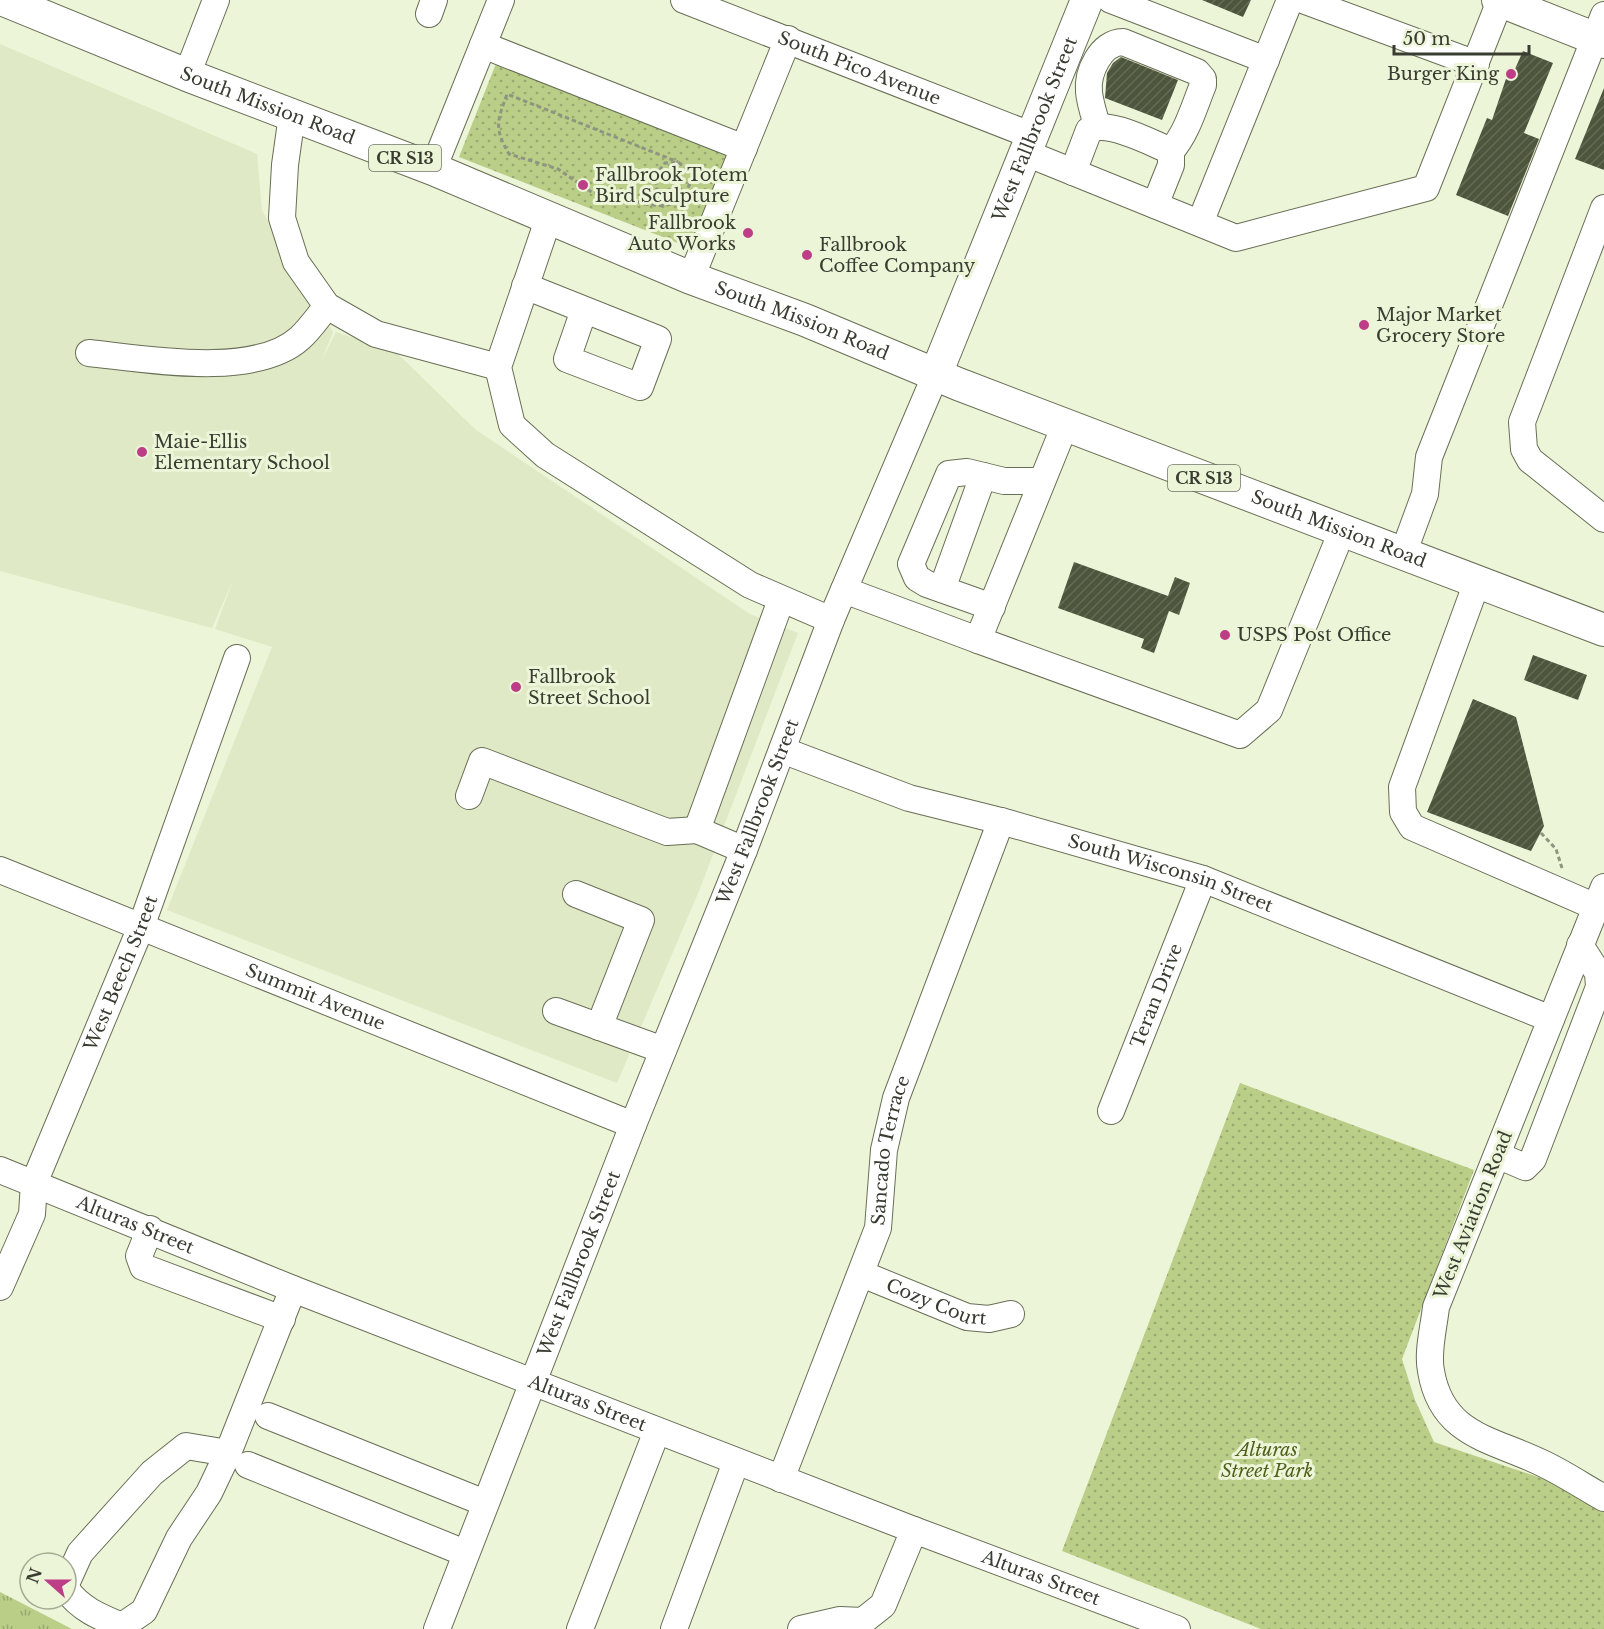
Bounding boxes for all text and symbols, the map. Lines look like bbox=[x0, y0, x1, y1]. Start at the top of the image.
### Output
scale bar bbox=[1394, 18, 1529, 56]
street label: South Pico Avenue bbox=[775, 27, 944, 110]
text: 50 m bbox=[1403, 28, 1451, 50]
street label: West Fallbrook Street bbox=[987, 33, 1082, 226]
street label: South Mission Road bbox=[177, 62, 358, 149]
place label: Burger King bbox=[1387, 63, 1499, 85]
marker: Burger King bbox=[1504, 67, 1518, 81]
road number: CR S13 bbox=[369, 145, 441, 171]
place label: Fallbrook Totem Bird Sculpture bbox=[595, 164, 748, 207]
marker: Fallbrook Totem Bird Sculpture bbox=[576, 178, 590, 192]
place label: Fallbrook Auto Works bbox=[627, 212, 736, 255]
marker: Fallbrook Auto Works bbox=[741, 226, 755, 240]
place label: Fallbrook Coffee Company bbox=[819, 234, 976, 277]
marker: Fallbrook Coffee Company bbox=[800, 248, 814, 262]
street label: South Mission Road bbox=[712, 277, 892, 365]
place label: Major Market Grocery Store bbox=[1376, 304, 1505, 347]
marker: Major Market Grocery Store bbox=[1357, 318, 1371, 332]
place label: Maie-Ellis Elementary School bbox=[154, 431, 330, 474]
marker: Maie-Ellis Elementary School bbox=[135, 445, 149, 459]
road number: CR S13 bbox=[1168, 465, 1240, 491]
street label: South Mission Road bbox=[1248, 486, 1429, 572]
place label: USPS Post Office bbox=[1237, 624, 1391, 646]
marker: USPS Post Office bbox=[1218, 628, 1232, 642]
place label: Fallbrook Street School bbox=[528, 666, 650, 709]
marker: Fallbrook Street School bbox=[509, 680, 523, 694]
street label: West Fallbrook Street bbox=[712, 716, 804, 909]
street label: South Wisconsin Street bbox=[1065, 830, 1276, 917]
street label: West Beech Street bbox=[79, 892, 162, 1055]
street label: Teran Drive bbox=[1126, 940, 1187, 1051]
street label: Summit Avenue bbox=[242, 959, 388, 1035]
street label: Sancado Terrace bbox=[867, 1072, 915, 1226]
street label: West Aviation Road bbox=[1429, 1128, 1517, 1303]
street label: West Fallbrook Street bbox=[533, 1168, 625, 1361]
street label: Alturas Street bbox=[72, 1191, 197, 1259]
street label: Cozy Court bbox=[883, 1274, 988, 1330]
street label: Alturas Street bbox=[524, 1370, 650, 1436]
park label: Alturas Street Park bbox=[1221, 1439, 1313, 1482]
street label: Alturas Street bbox=[978, 1545, 1103, 1610]
north arrow bbox=[18, 1551, 78, 1611]
text: N bbox=[22, 1565, 46, 1586]

